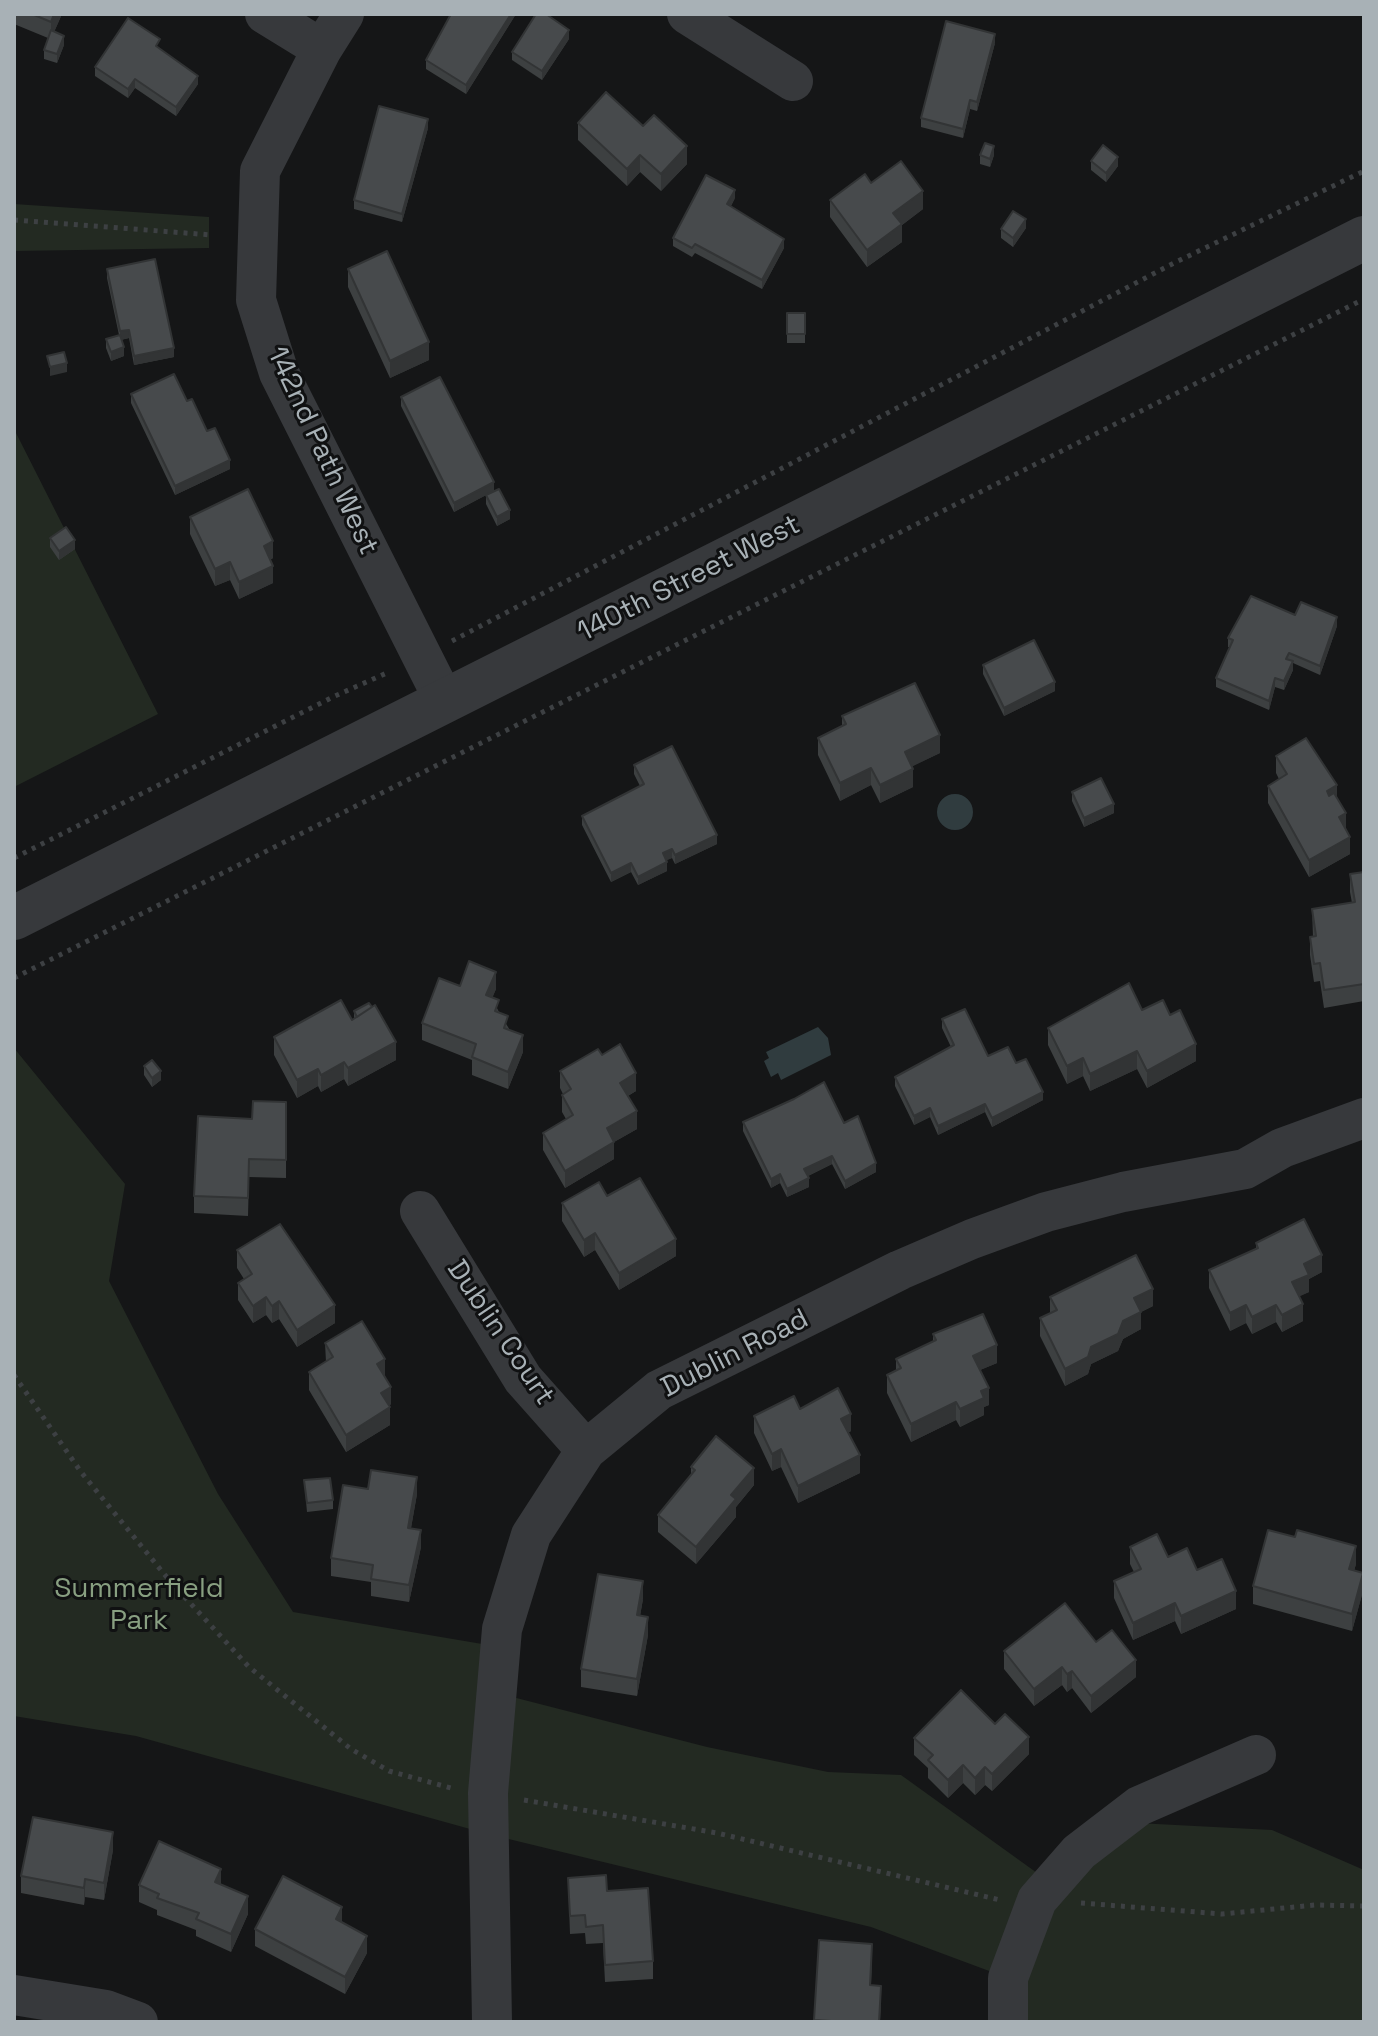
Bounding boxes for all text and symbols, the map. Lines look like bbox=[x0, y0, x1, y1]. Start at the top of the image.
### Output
street label: 142nd Path West bbox=[259, 342, 385, 560]
street label: 140th Street West bbox=[572, 508, 806, 650]
street label: Dublin Court bbox=[439, 1254, 561, 1412]
street label: Dublin Road bbox=[656, 1303, 814, 1405]
park label: Summerfield Park bbox=[54, 1572, 224, 1638]

